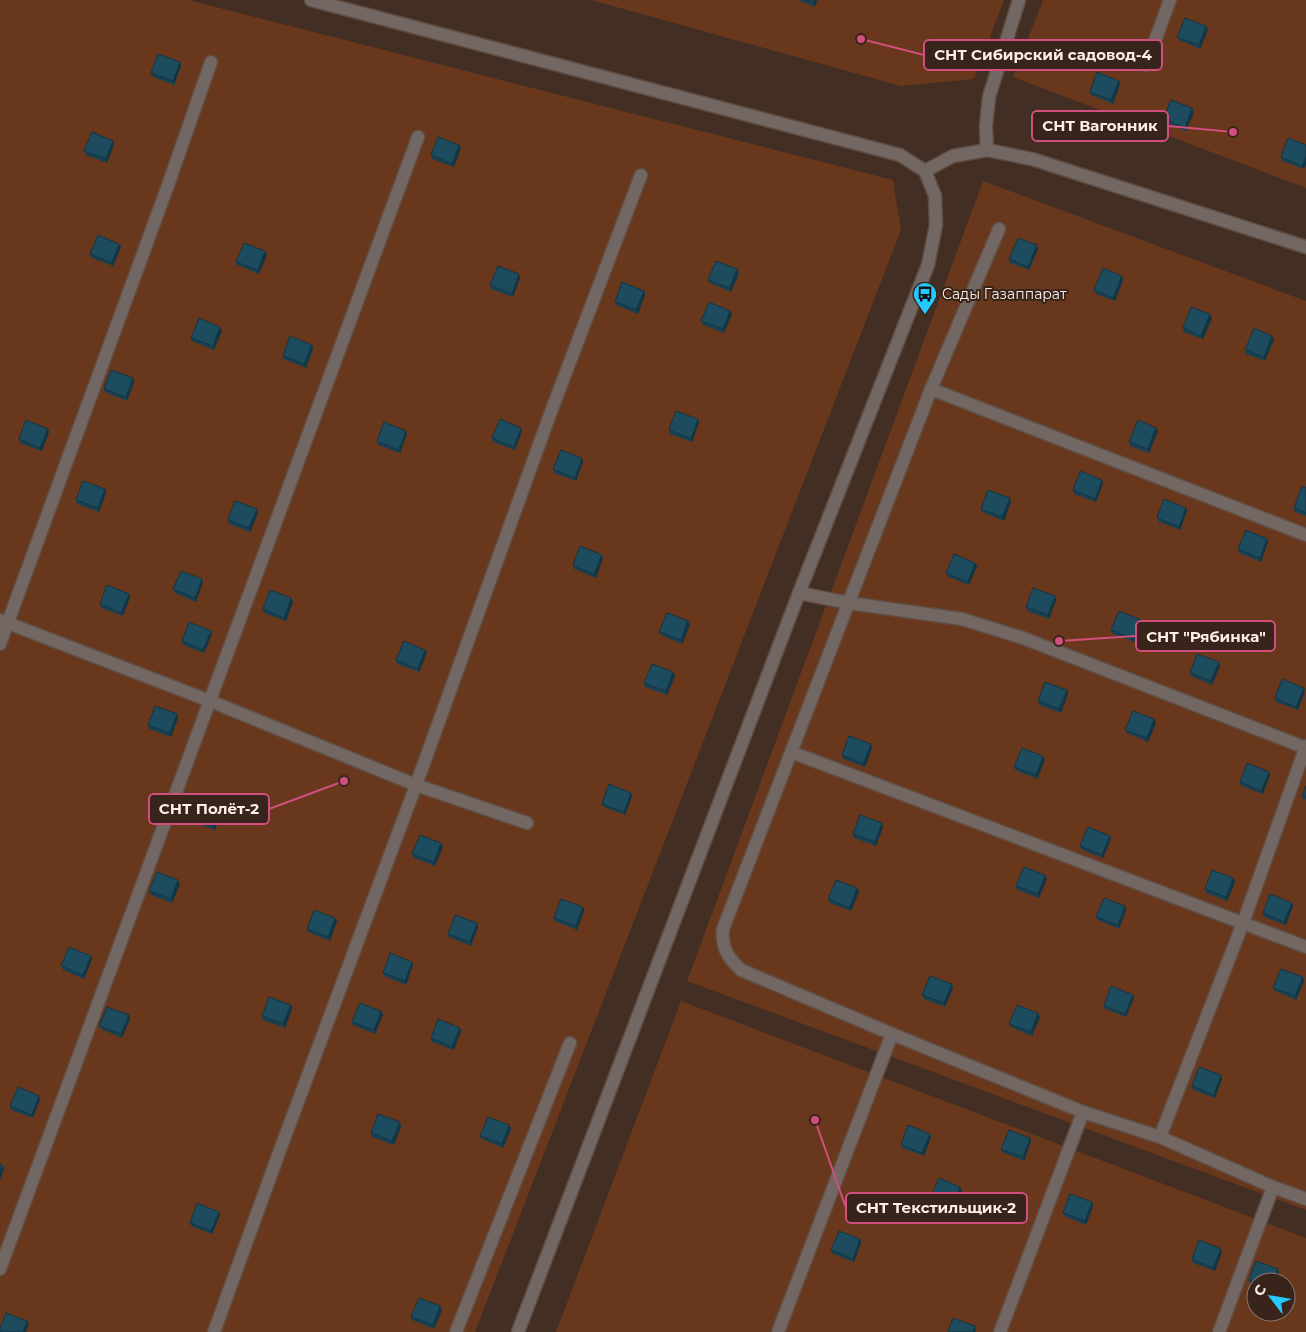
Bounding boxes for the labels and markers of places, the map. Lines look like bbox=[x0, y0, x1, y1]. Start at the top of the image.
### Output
callout: СНТ Сибирский садовод-4 bbox=[924, 40, 1162, 70]
callout: СНТ Вагонник bbox=[1032, 111, 1168, 141]
bus stop icon: Сады Газаппарат bbox=[912, 281, 938, 315]
place label: Сады Газаппарат bbox=[942, 285, 1067, 303]
callout: СНТ "Рябинка" bbox=[1136, 621, 1275, 651]
callout: СНТ Полёт-2 bbox=[149, 794, 269, 824]
callout: СНТ Текстильщик-2 bbox=[846, 1193, 1027, 1223]

